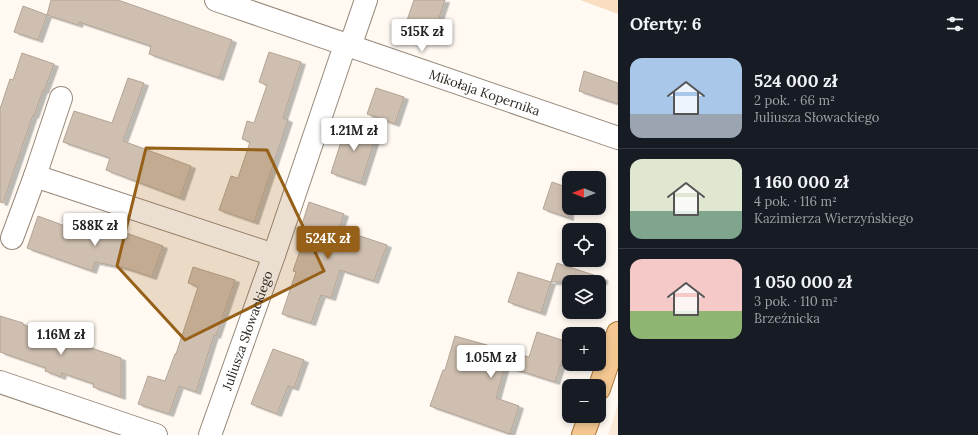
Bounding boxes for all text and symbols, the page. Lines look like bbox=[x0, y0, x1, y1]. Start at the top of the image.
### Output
text: Oferty: 6 bbox=[630, 13, 701, 35]
icon: filters bbox=[944, 13, 966, 35]
pin: 515K zł bbox=[385, 19, 459, 53]
text: 515K zł bbox=[400, 23, 444, 40]
street label: Mikołaja Kopernika bbox=[427, 66, 542, 120]
text: 524 000 zł bbox=[754, 70, 837, 92]
icon: home bbox=[662, 74, 710, 122]
text: 2 pok. · 66 m² bbox=[754, 92, 835, 109]
text: Juliusza Słowackiego bbox=[754, 109, 879, 126]
pin: 1.21M zł bbox=[313, 118, 395, 152]
text: 1.21M zł bbox=[330, 122, 378, 139]
north arrow bbox=[562, 171, 606, 215]
map controls bbox=[562, 171, 606, 423]
text: 1 160 000 zł bbox=[754, 171, 849, 193]
icon: home bbox=[662, 175, 710, 223]
text: 4 pok. · 116 m² bbox=[754, 193, 837, 210]
text: Kazimierza Wierzyńskiego bbox=[754, 210, 913, 227]
pin: 588K zł bbox=[58, 213, 132, 247]
text: 588K zł bbox=[72, 217, 118, 234]
button: locate bbox=[562, 223, 606, 267]
pin: 524K zł bbox=[291, 226, 365, 260]
text: 524K zł bbox=[306, 230, 350, 247]
street label: Juliusza Słowackiego bbox=[218, 268, 277, 394]
text: 1 050 000 zł bbox=[754, 271, 852, 293]
button: layers bbox=[562, 275, 606, 319]
icon: home bbox=[662, 275, 710, 323]
text: 3 pok. · 110 m² bbox=[754, 293, 838, 310]
text: Brzeźnicka bbox=[754, 310, 820, 327]
pin: 1.16M zł bbox=[20, 322, 102, 356]
text: 1.16M zł bbox=[37, 326, 85, 343]
button: + bbox=[562, 327, 606, 371]
pin: 1.05M zł bbox=[450, 345, 532, 379]
text: 1.05M zł bbox=[466, 349, 516, 366]
button: − bbox=[562, 379, 606, 423]

